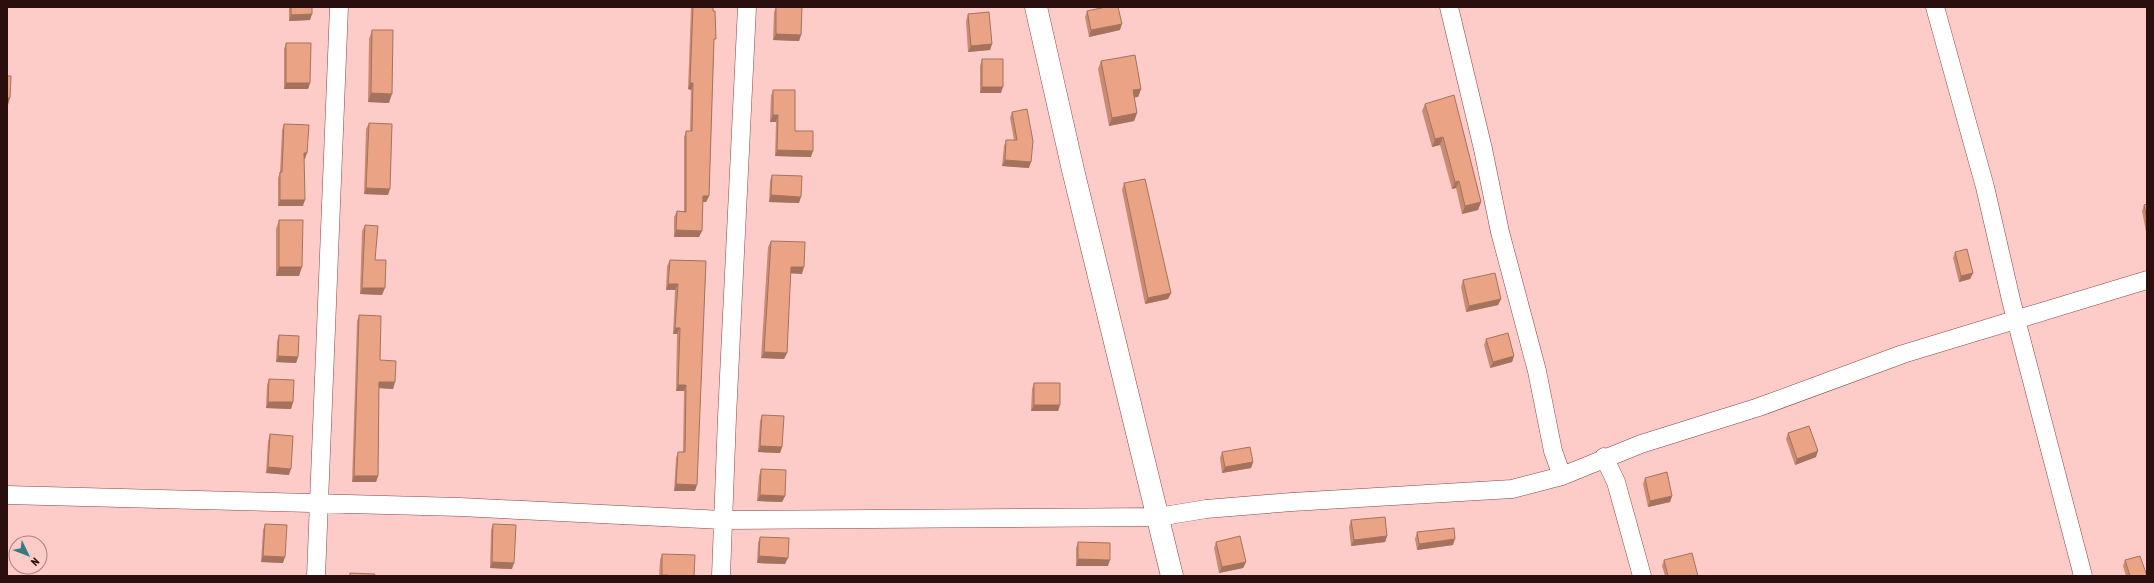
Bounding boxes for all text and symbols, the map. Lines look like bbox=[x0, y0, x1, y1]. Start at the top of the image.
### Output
north arrow bbox=[8, 535, 48, 575]
text: N bbox=[29, 555, 42, 568]

